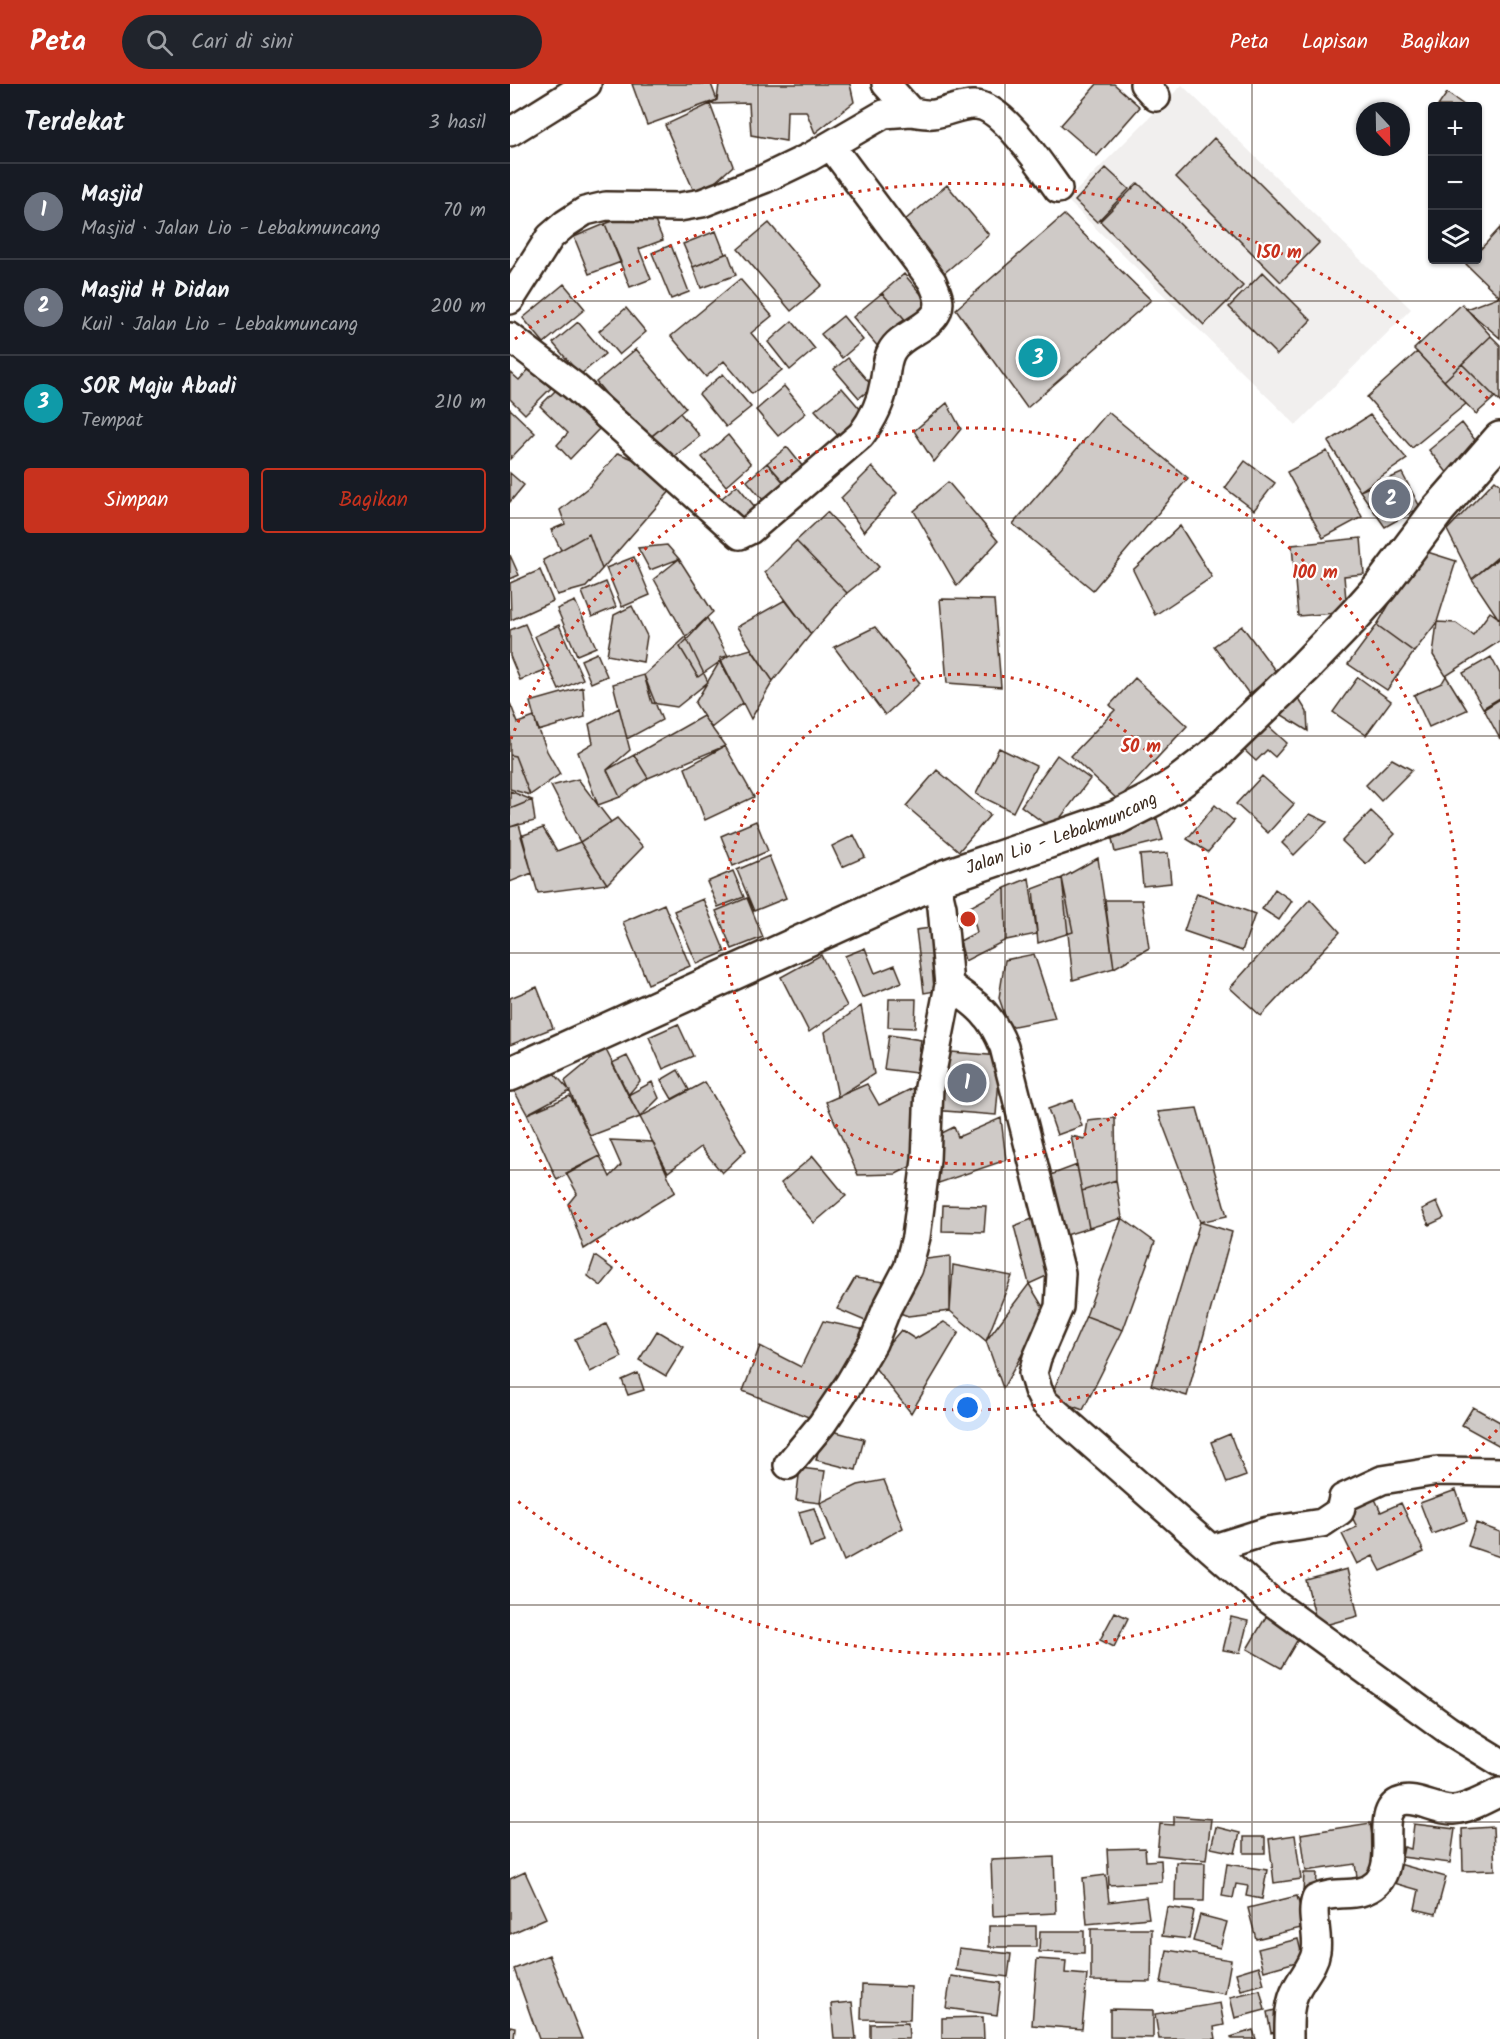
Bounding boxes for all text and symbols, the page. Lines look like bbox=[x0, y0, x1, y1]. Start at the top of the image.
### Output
search box bbox=[122, 15, 542, 69]
text: Peta bbox=[30, 20, 86, 65]
text: Cari di sini bbox=[191, 25, 292, 60]
icon: search bbox=[143, 26, 176, 59]
text: Peta bbox=[1230, 26, 1269, 59]
text: Lapisan bbox=[1302, 26, 1368, 59]
text: Bagikan bbox=[1401, 26, 1470, 59]
text: Terdekat bbox=[24, 102, 125, 144]
north arrow bbox=[1356, 102, 1410, 156]
map controls bbox=[1428, 102, 1482, 264]
button: + bbox=[1428, 102, 1482, 156]
text: 3 hasil bbox=[428, 107, 486, 139]
button: − bbox=[1428, 156, 1482, 210]
text: Masjid bbox=[81, 178, 142, 213]
text: 1 bbox=[40, 195, 47, 227]
text: 70 m bbox=[443, 195, 486, 227]
button: layers bbox=[1428, 210, 1482, 264]
text: Masjid · Jalan Lio - Lebakmuncang bbox=[81, 213, 381, 245]
text: 150 m bbox=[1256, 239, 1302, 268]
text: Masjid H Didan bbox=[81, 274, 229, 309]
text: 2 bbox=[38, 291, 49, 323]
text: 200 m bbox=[430, 291, 486, 323]
text: Kuil · Jalan Lio - Lebakmuncang bbox=[81, 309, 358, 341]
pin: 3 bbox=[1018, 336, 1058, 380]
text: SOR Maju Abadi bbox=[81, 370, 236, 405]
text: 3 bbox=[38, 387, 49, 419]
text: 210 m bbox=[434, 387, 486, 419]
text: Tempat bbox=[81, 405, 143, 437]
button: Simpan bbox=[24, 468, 249, 533]
button: Bagikan bbox=[261, 468, 486, 533]
pin: 2 bbox=[1372, 476, 1410, 522]
text: 100 m bbox=[1292, 559, 1338, 588]
text: 50 m bbox=[1120, 733, 1161, 762]
street label: Jalan Lio - Lebakmuncang bbox=[962, 784, 1163, 883]
centre of rings bbox=[958, 909, 978, 929]
pin: 1 bbox=[948, 1060, 986, 1106]
your location bbox=[953, 1393, 982, 1422]

